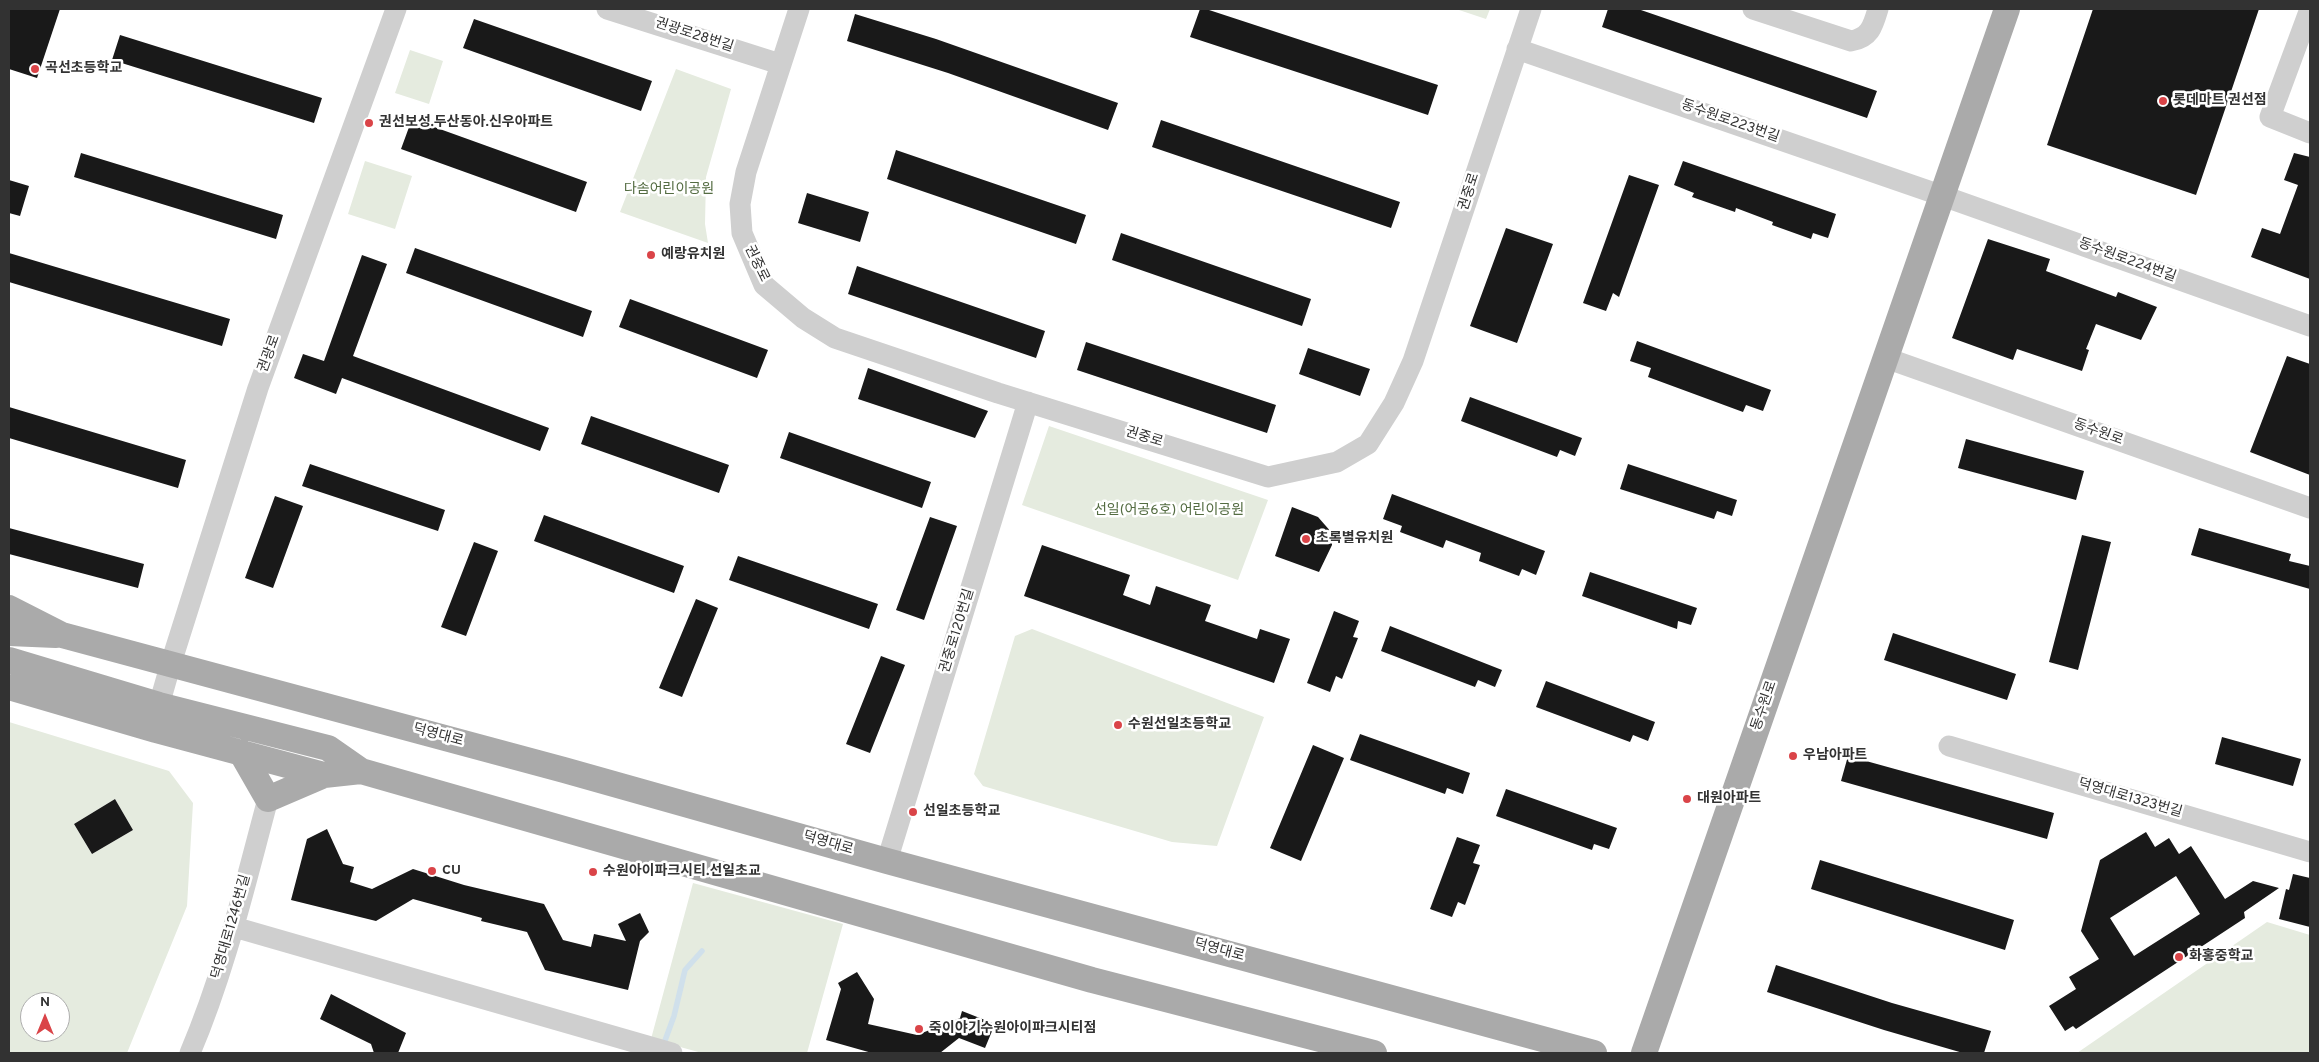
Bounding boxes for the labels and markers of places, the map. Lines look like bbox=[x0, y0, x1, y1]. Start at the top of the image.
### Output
place label: 곡선초등학교 bbox=[45, 61, 122, 77]
marker: 곡선초등학교 bbox=[29, 63, 41, 75]
place label: 롯데마트 권선점 bbox=[2173, 93, 2267, 109]
marker: 롯데마트 권선점 bbox=[2157, 95, 2169, 107]
place label: 권선보성.두산동아.신우아파트 bbox=[379, 115, 553, 131]
marker: 권선보성.두산동아.신우아파트 bbox=[363, 117, 375, 129]
place label: 예랑유치원 bbox=[661, 247, 725, 263]
marker: 예랑유치원 bbox=[645, 249, 657, 261]
place label: 초록별유치원 bbox=[1316, 531, 1393, 547]
marker: 초록별유치원 bbox=[1300, 533, 1312, 545]
place label: 수원선일초등학교 bbox=[1128, 717, 1231, 733]
marker: 수원선일초등학교 bbox=[1112, 719, 1124, 731]
place label: 우남아파트 bbox=[1803, 748, 1867, 764]
marker: 우남아파트 bbox=[1787, 750, 1799, 762]
place label: 대원아파트 bbox=[1697, 791, 1761, 807]
marker: 대원아파트 bbox=[1681, 793, 1693, 805]
place label: 선일초등학교 bbox=[923, 804, 1000, 820]
marker: 선일초등학교 bbox=[907, 806, 919, 818]
place label: CU bbox=[442, 863, 461, 879]
place label: 수원아이파크시티.선일초교 bbox=[603, 864, 761, 880]
marker: CU bbox=[426, 865, 438, 877]
marker: 수원아이파크시티.선일초교 bbox=[587, 866, 599, 878]
place label: 화홍중학교 bbox=[2189, 949, 2253, 965]
marker: 화홍중학교 bbox=[2173, 951, 2185, 963]
place label: 죽이야기수원아이파크시티점 bbox=[929, 1021, 1096, 1037]
marker: 죽이야기수원아이파크시티점 bbox=[913, 1023, 925, 1035]

